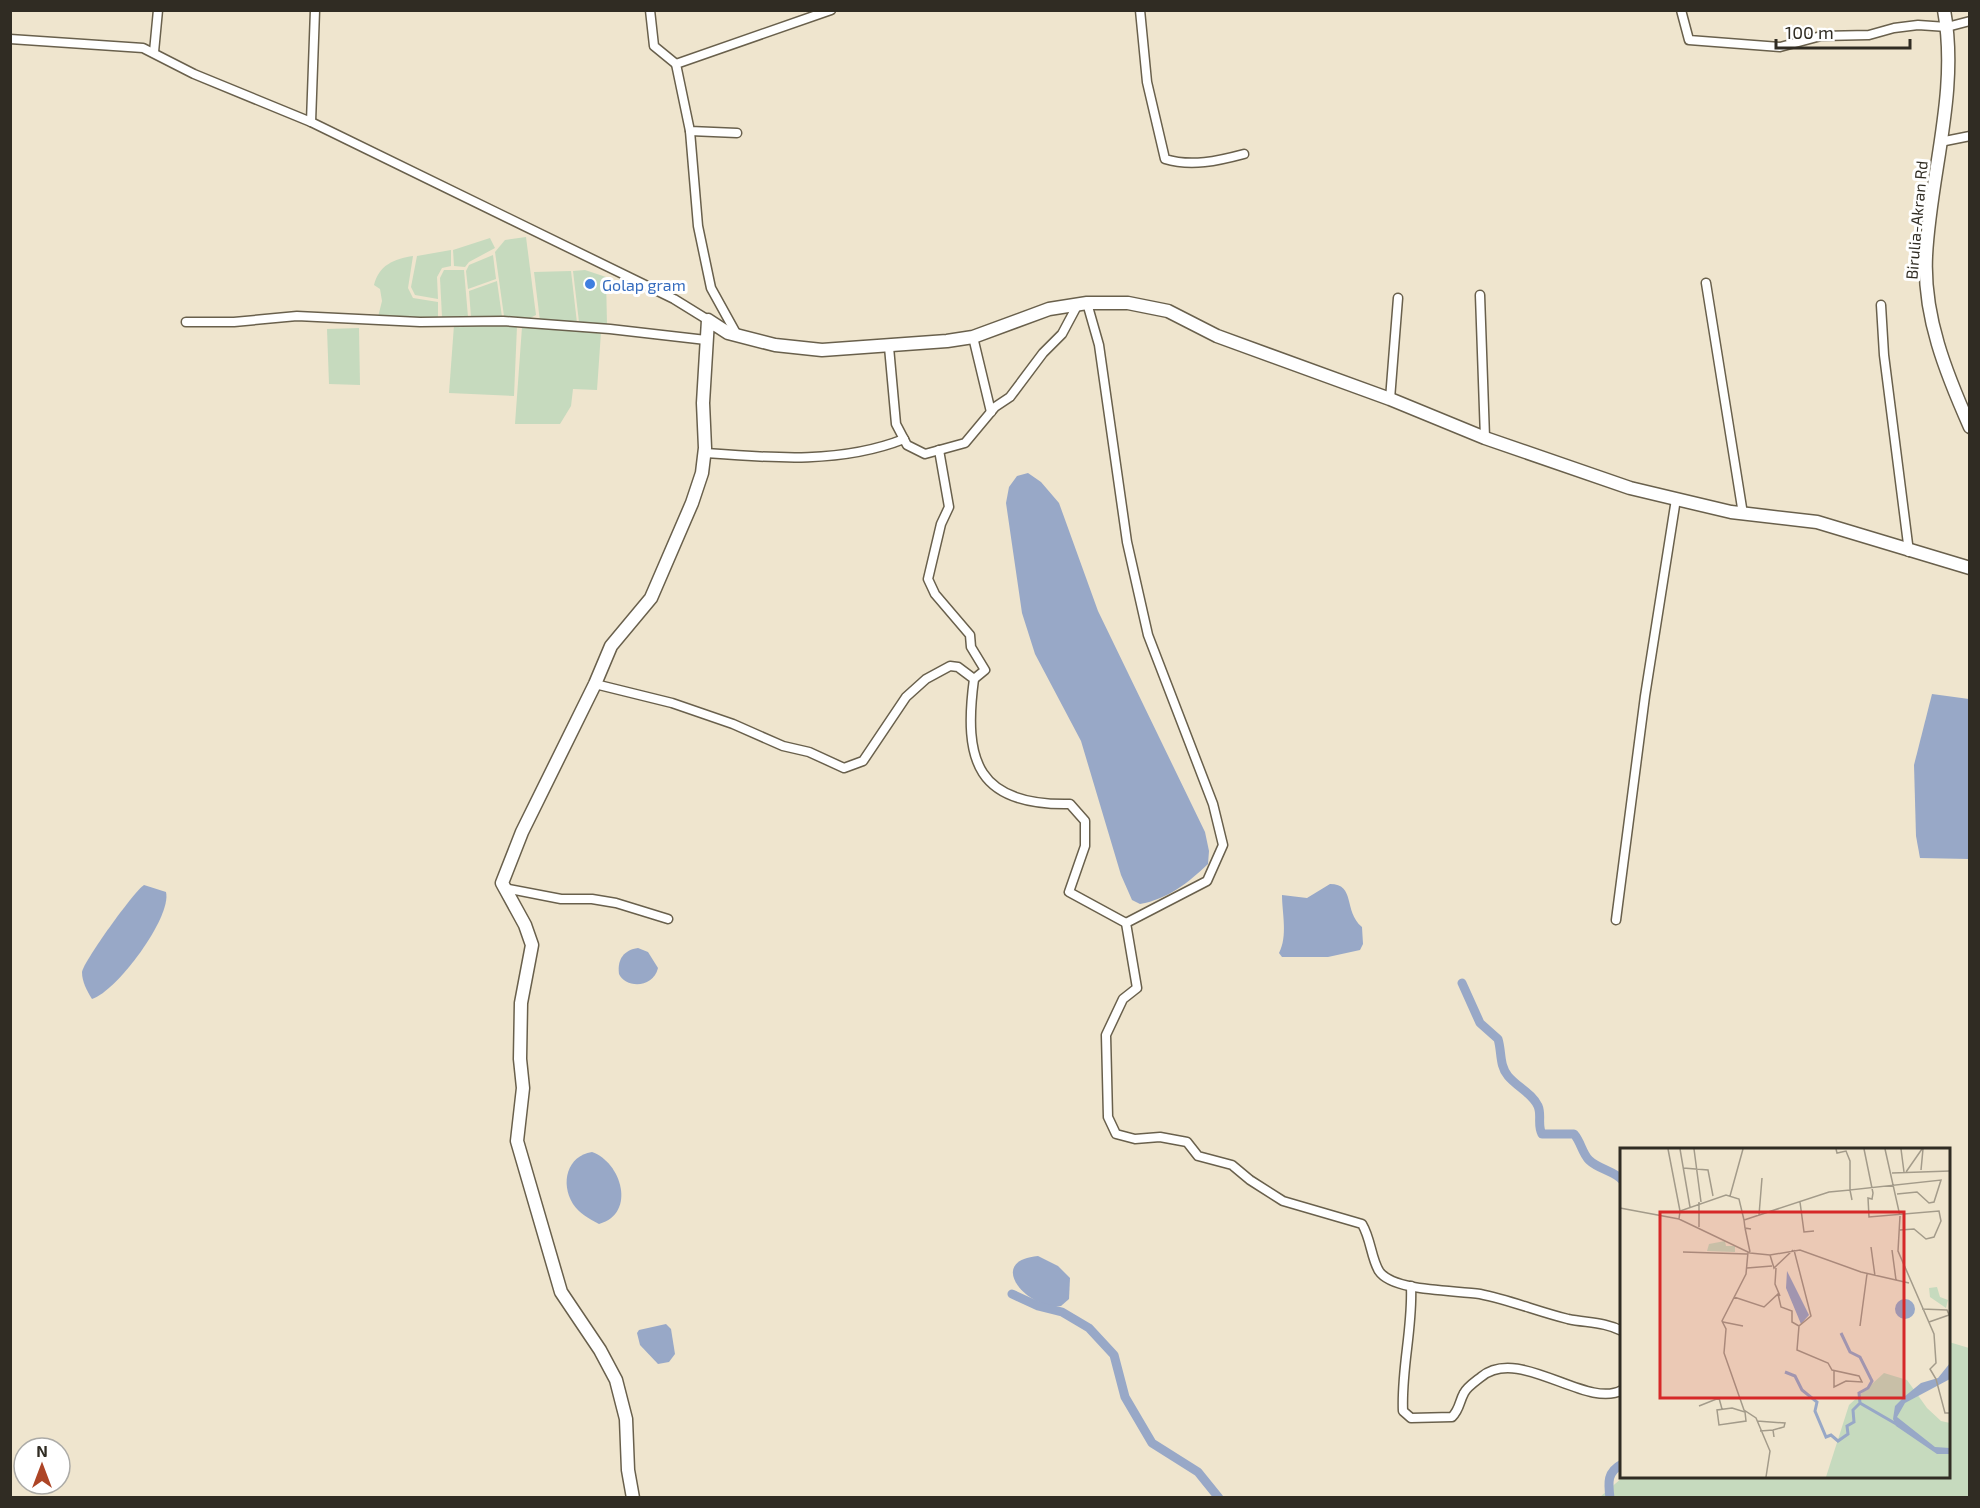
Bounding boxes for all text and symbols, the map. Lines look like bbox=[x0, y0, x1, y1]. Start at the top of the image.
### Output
scale bar bbox=[1776, 12, 1910, 50]
text: 100 m bbox=[1785, 21, 1834, 43]
street label: Birulia-Akran Rd bbox=[1901, 160, 1931, 280]
place label: Golap gram bbox=[602, 275, 686, 294]
marker: Golap gram bbox=[583, 277, 597, 291]
inset map bbox=[1620, 1148, 1950, 1478]
north arrow bbox=[12, 1436, 72, 1496]
text: N bbox=[36, 1441, 48, 1460]

